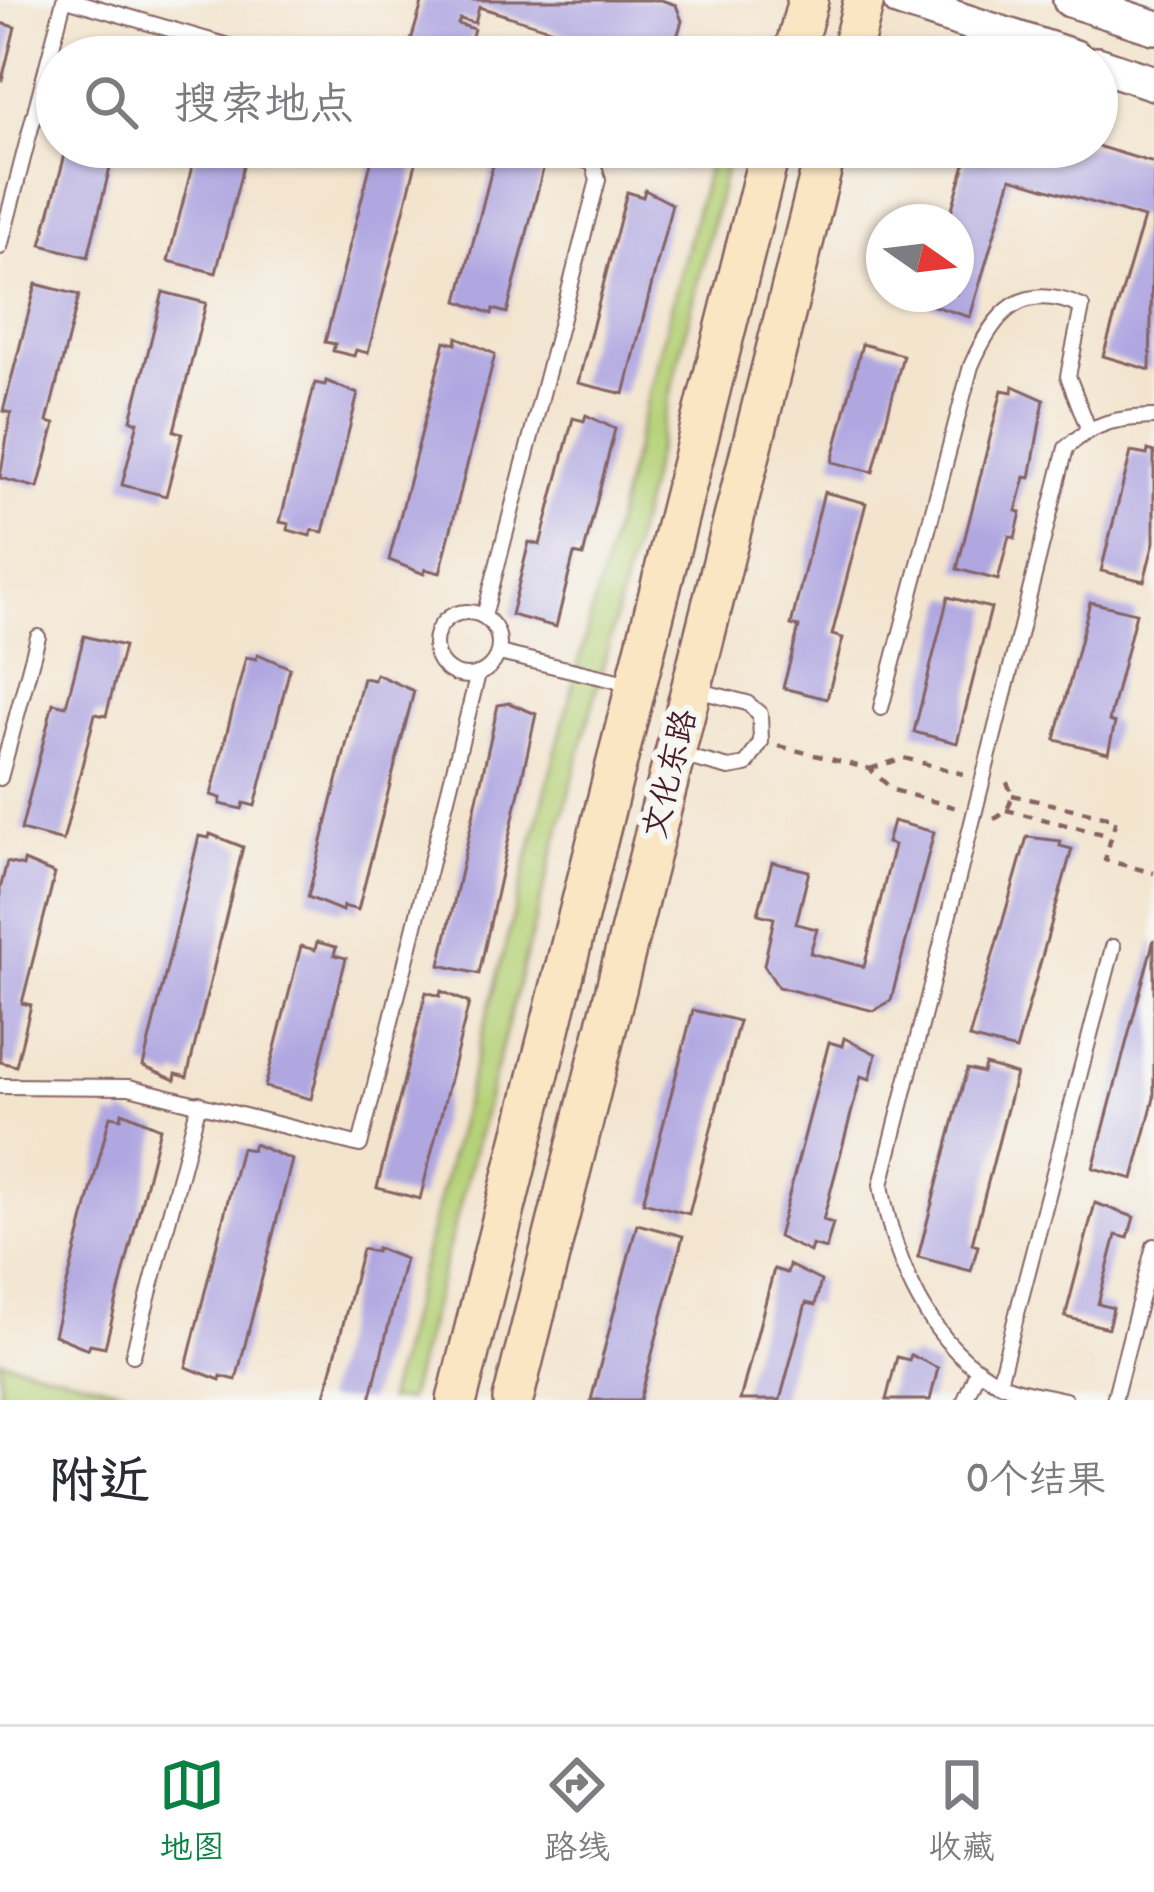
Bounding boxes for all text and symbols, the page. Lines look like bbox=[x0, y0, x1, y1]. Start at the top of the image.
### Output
search box bbox=[36, 36, 1118, 168]
icon: search bbox=[78, 69, 144, 135]
text: 搜索地点 bbox=[174, 77, 354, 132]
north arrow bbox=[866, 204, 974, 312]
street label: 文化东路 bbox=[635, 705, 705, 843]
text: 附近 bbox=[48, 1451, 150, 1512]
text: 0个结果 bbox=[966, 1457, 1106, 1504]
tab: 地图 bbox=[159, 1752, 225, 1868]
tab: 路线 bbox=[544, 1752, 610, 1868]
tab: 收藏 bbox=[929, 1752, 995, 1868]

